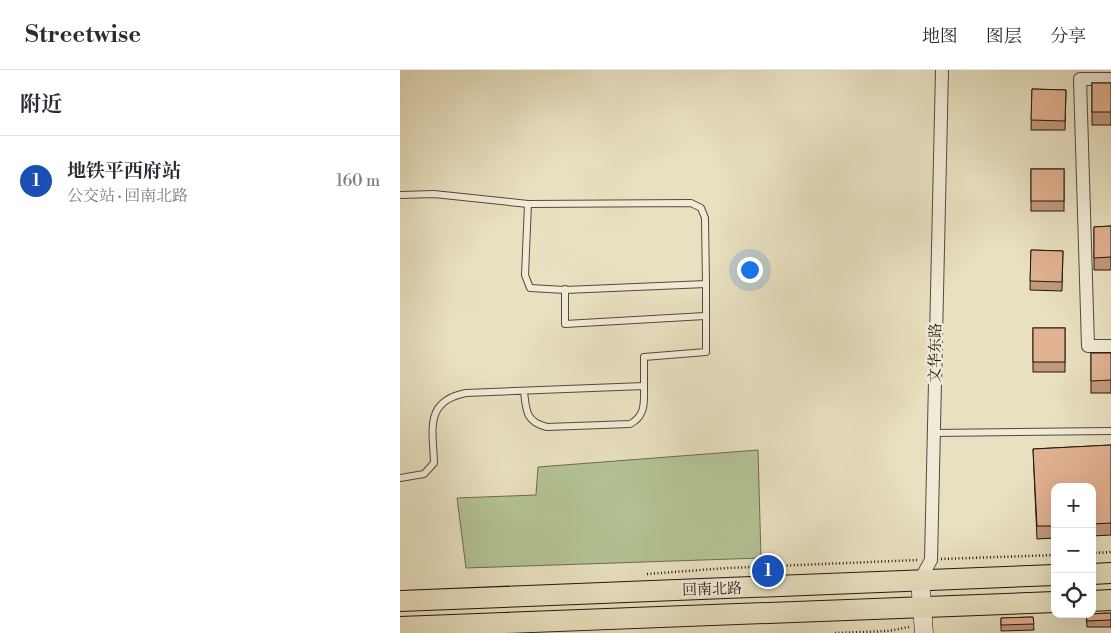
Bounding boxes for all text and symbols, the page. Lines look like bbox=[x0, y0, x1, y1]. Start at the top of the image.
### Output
text: Streetwise bbox=[25, 20, 141, 50]
text: 地图 bbox=[922, 25, 958, 48]
text: 图层 bbox=[986, 25, 1022, 48]
text: 分享 bbox=[1050, 25, 1086, 48]
text: 附近 bbox=[20, 92, 62, 118]
text: 地铁平西府站 bbox=[67, 159, 181, 183]
text: 1 bbox=[32, 171, 40, 191]
text: 160 m bbox=[336, 171, 380, 191]
text: 公交站 · 回南北路 bbox=[67, 186, 188, 206]
your location bbox=[737, 257, 763, 283]
street label: 文华东路 bbox=[925, 323, 946, 383]
map controls bbox=[1051, 483, 1096, 618]
button: + bbox=[1051, 483, 1096, 528]
button: − bbox=[1051, 528, 1096, 573]
pin: 1 bbox=[752, 552, 784, 590]
button: locate bbox=[1051, 573, 1096, 618]
street label: 回南北路 bbox=[682, 579, 742, 600]

